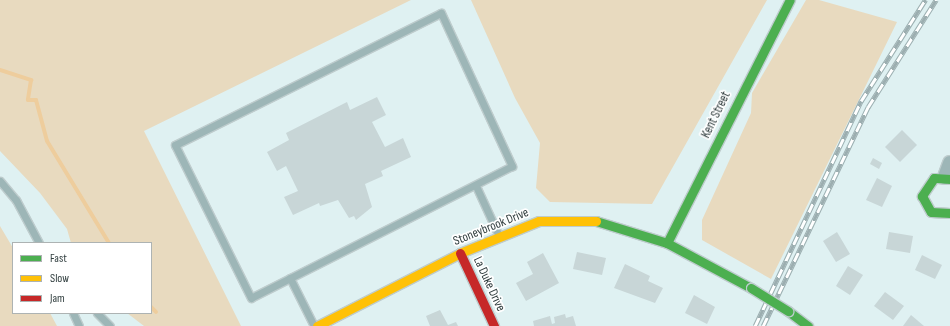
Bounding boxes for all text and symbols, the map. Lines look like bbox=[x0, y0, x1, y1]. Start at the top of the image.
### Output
street label: Kent Street bbox=[698, 89, 734, 141]
street label: Stoneybrook Drive bbox=[451, 205, 531, 249]
legend bbox=[12, 242, 152, 314]
text: Fast bbox=[50, 251, 67, 266]
street label: La Duke Drive bbox=[470, 254, 508, 314]
text: Slow bbox=[50, 271, 69, 286]
text: Jam bbox=[50, 291, 65, 306]

